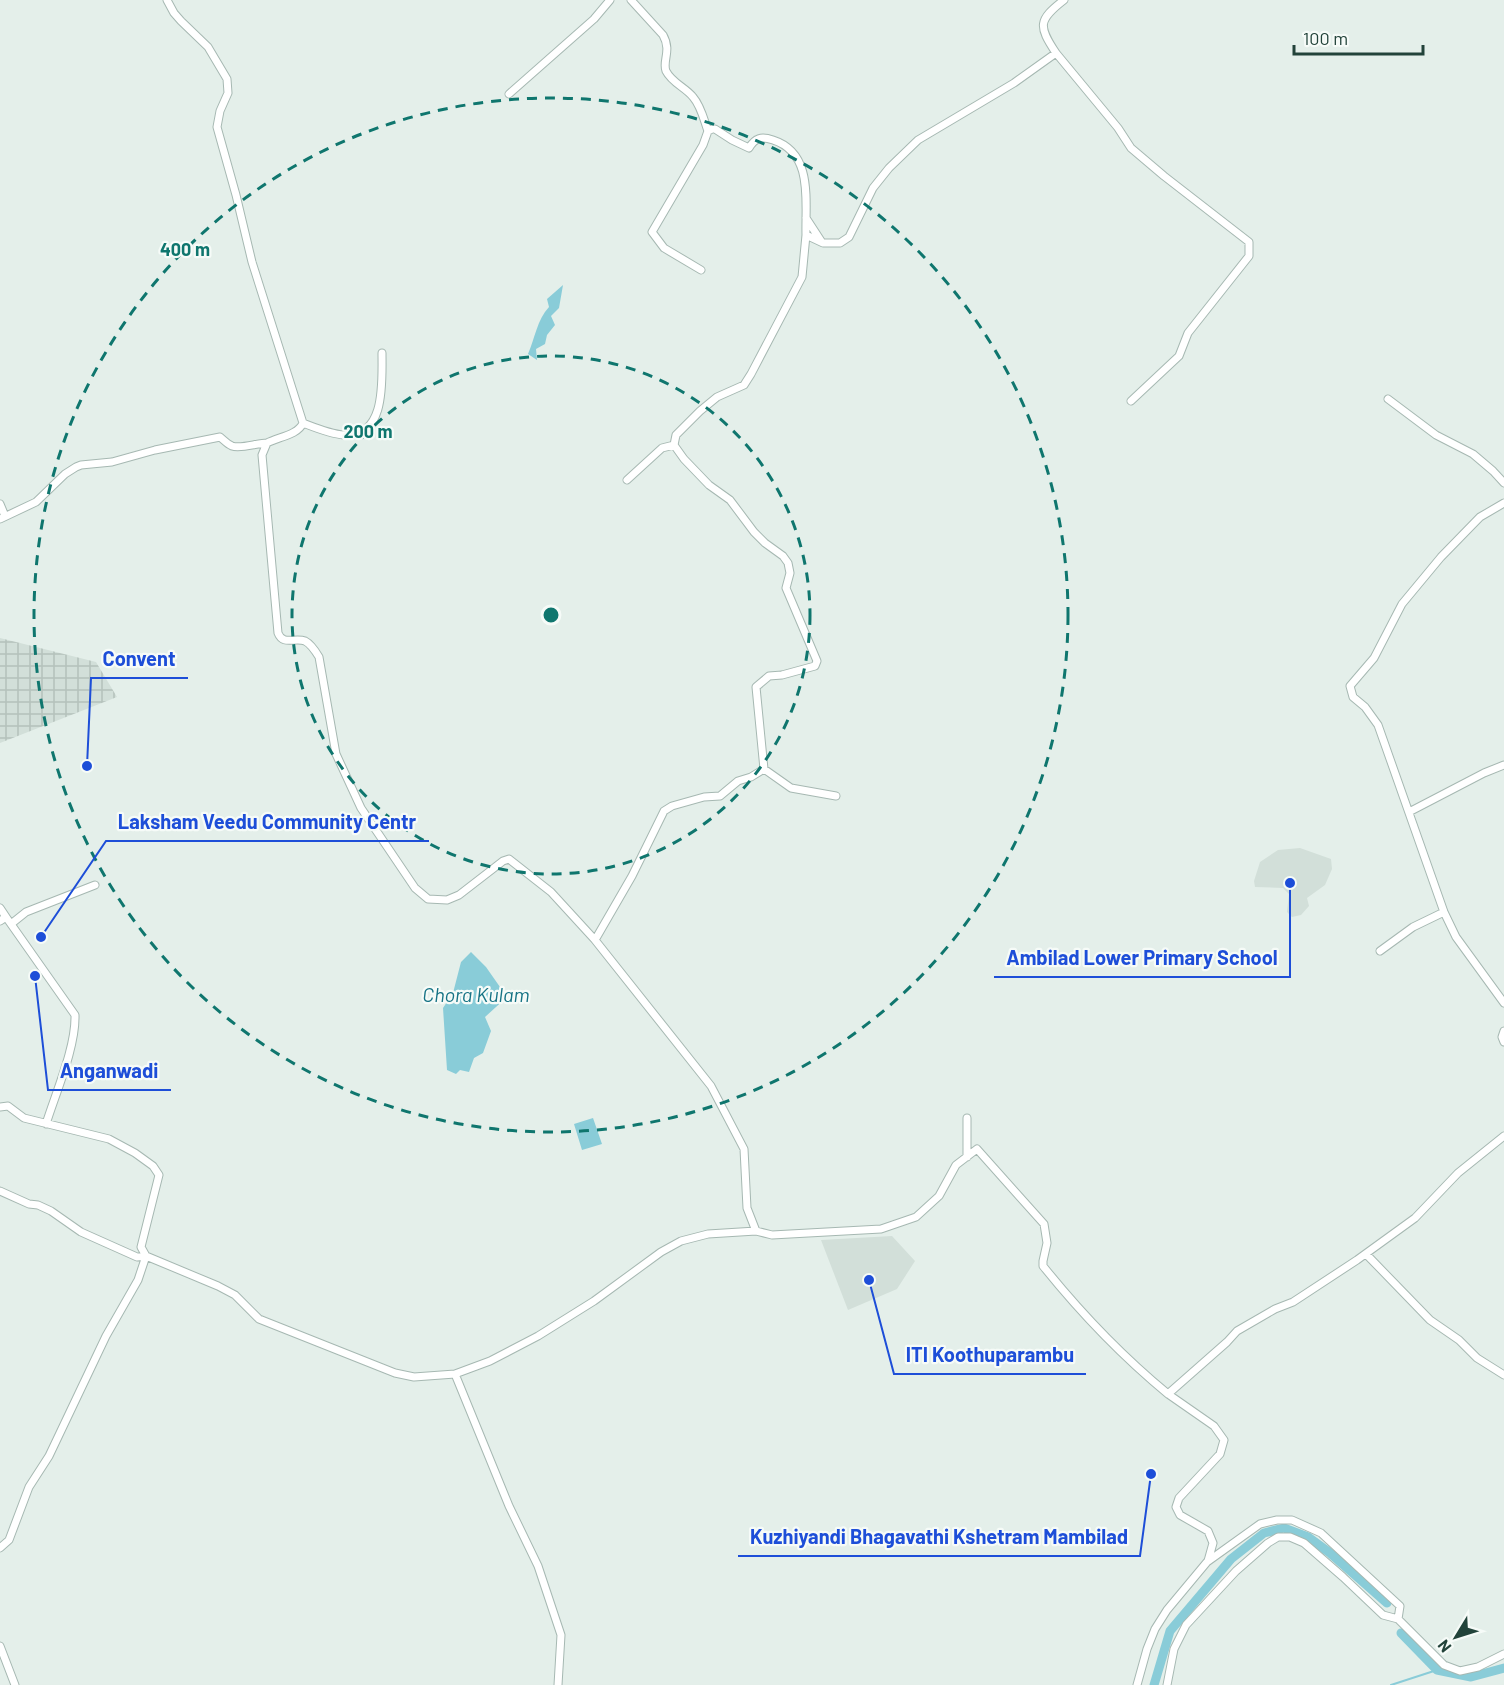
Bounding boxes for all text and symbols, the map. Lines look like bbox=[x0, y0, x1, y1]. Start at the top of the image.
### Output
scale bar bbox=[1294, 18, 1423, 56]
text: 100 m bbox=[1303, 27, 1348, 49]
text: 400 m bbox=[160, 238, 210, 260]
text: 200 m bbox=[343, 420, 393, 442]
centre of rings bbox=[541, 605, 561, 625]
callout: Convent bbox=[91, 640, 188, 678]
text: Convent bbox=[103, 646, 175, 670]
callout: Laksham Veedu Community Centr bbox=[106, 803, 429, 841]
text: Laksham Veedu Community Centr bbox=[118, 809, 417, 833]
callout: Ambilad Lower Primary School bbox=[994, 939, 1290, 977]
text: Ambilad Lower Primary School bbox=[1006, 945, 1278, 969]
water label: Chora Kulam bbox=[422, 982, 530, 1006]
callout: Anganwadi bbox=[48, 1052, 171, 1090]
text: Anganwadi bbox=[60, 1058, 158, 1082]
callout: ITI Koothuparambu bbox=[894, 1336, 1086, 1374]
text: ITI Koothuparambu bbox=[906, 1342, 1074, 1366]
callout: Kuzhiyandi Bhagavathi Kshetram Mambilad bbox=[738, 1518, 1140, 1556]
text: Kuzhiyandi Bhagavathi Kshetram Mambilad bbox=[750, 1524, 1128, 1548]
north arrow bbox=[1426, 1607, 1486, 1667]
text: N bbox=[1433, 1637, 1455, 1657]

